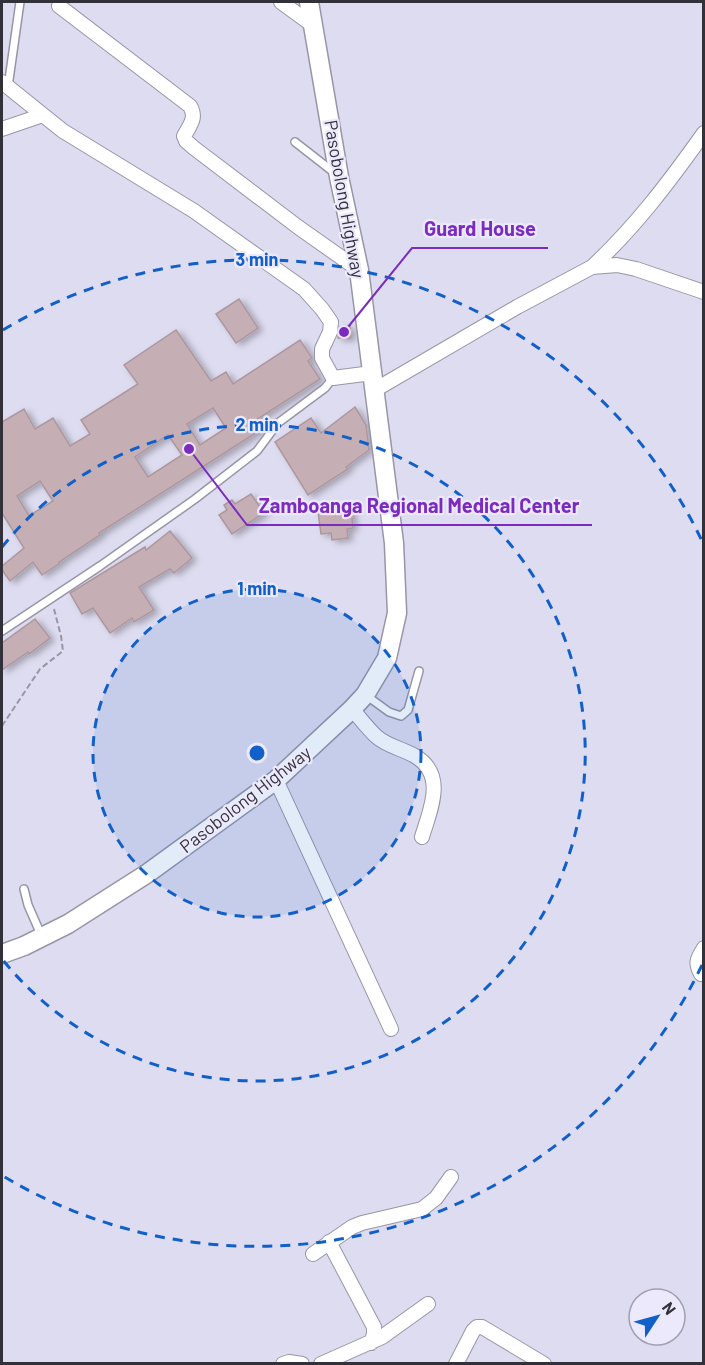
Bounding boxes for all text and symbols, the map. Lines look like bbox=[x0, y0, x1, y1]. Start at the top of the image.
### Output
street label: Pasobolong Highway bbox=[320, 118, 370, 280]
callout: Guard House bbox=[412, 210, 548, 248]
text: Guard House bbox=[424, 216, 536, 240]
text: 3 min bbox=[236, 248, 278, 270]
text: 2 min bbox=[235, 413, 279, 435]
callout: Zamboanga Regional Medical Center bbox=[247, 487, 592, 525]
text: Zamboanga Regional Medical Center bbox=[259, 493, 580, 517]
text: 1 min bbox=[237, 577, 277, 599]
street label: Pasobolong Highway bbox=[175, 741, 315, 857]
centre of rings bbox=[247, 743, 267, 763]
north arrow bbox=[627, 1287, 687, 1347]
text: N bbox=[659, 1298, 680, 1318]

